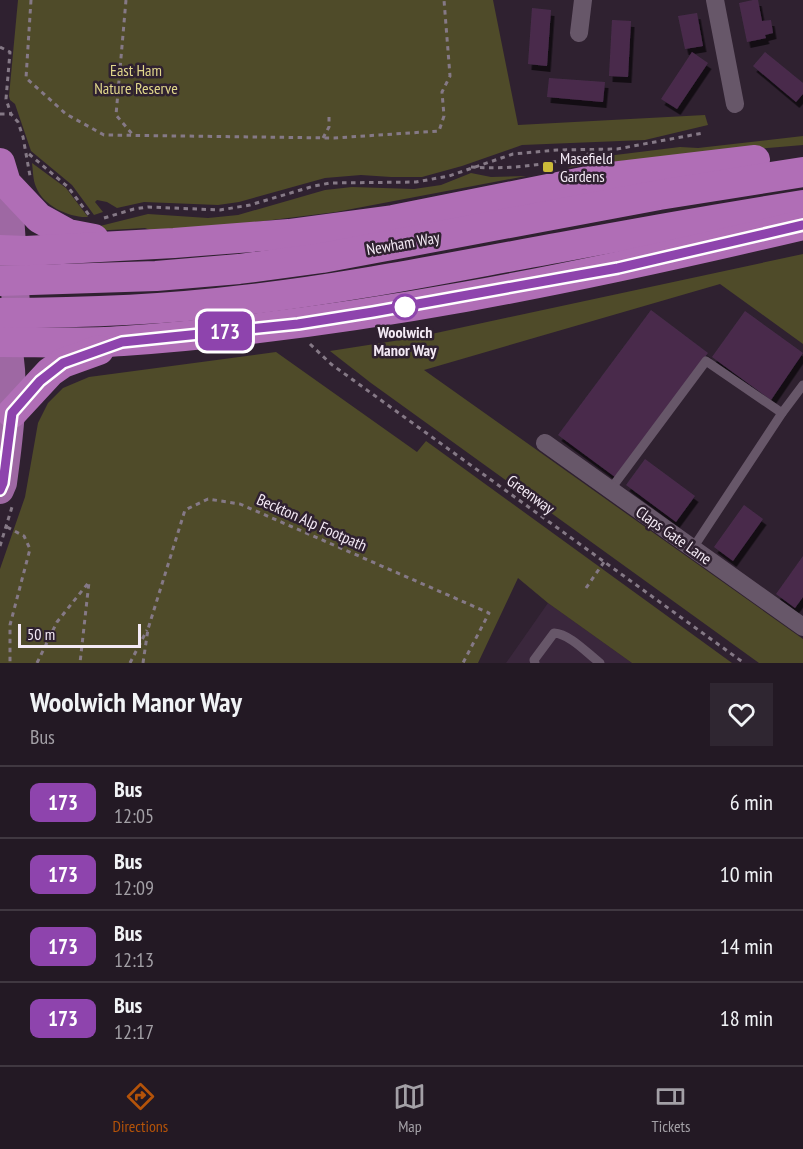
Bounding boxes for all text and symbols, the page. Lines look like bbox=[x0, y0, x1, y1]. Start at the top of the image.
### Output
park label: East Ham Nature Reserve bbox=[94, 60, 178, 98]
place label: Masefield Gardens bbox=[560, 148, 613, 186]
marker: Masefield Gardens bbox=[541, 160, 555, 174]
street label: Newham Way bbox=[365, 227, 441, 259]
marker: Woolwich Manor Way bbox=[392, 294, 418, 320]
line badge: 173 bbox=[190, 312, 260, 350]
text: 173 bbox=[210, 318, 240, 345]
place label: Woolwich Manor Way bbox=[374, 322, 437, 360]
street label: Greenway bbox=[503, 470, 559, 518]
street label: Beckton Alp Footpath bbox=[254, 489, 370, 555]
street label: Claps Gate Lane bbox=[632, 502, 716, 568]
scale bar bbox=[18, 621, 141, 648]
text: 50 m bbox=[27, 624, 55, 644]
text: Woolwich Manor Way bbox=[30, 683, 242, 720]
button: heart bbox=[710, 683, 773, 746]
text: Bus bbox=[30, 724, 55, 750]
text: Bus bbox=[114, 775, 142, 803]
text: 6 min bbox=[730, 788, 773, 816]
text: 173 bbox=[48, 789, 78, 816]
text: 12:05 bbox=[114, 803, 154, 829]
text: Bus bbox=[114, 847, 142, 875]
text: 10 min bbox=[720, 860, 773, 888]
text: 173 bbox=[48, 861, 78, 888]
text: 12:09 bbox=[114, 875, 154, 901]
text: Bus bbox=[114, 919, 142, 947]
text: 14 min bbox=[720, 932, 773, 960]
text: 173 bbox=[48, 933, 78, 960]
text: 12:13 bbox=[114, 947, 154, 973]
text: Bus bbox=[114, 991, 142, 1019]
text: 18 min bbox=[720, 1004, 773, 1032]
text: 173 bbox=[48, 1005, 78, 1032]
text: 12:17 bbox=[114, 1019, 154, 1045]
tab: Directions bbox=[113, 1080, 168, 1136]
tab: Map bbox=[393, 1080, 426, 1136]
tab: Tickets bbox=[652, 1080, 690, 1136]

